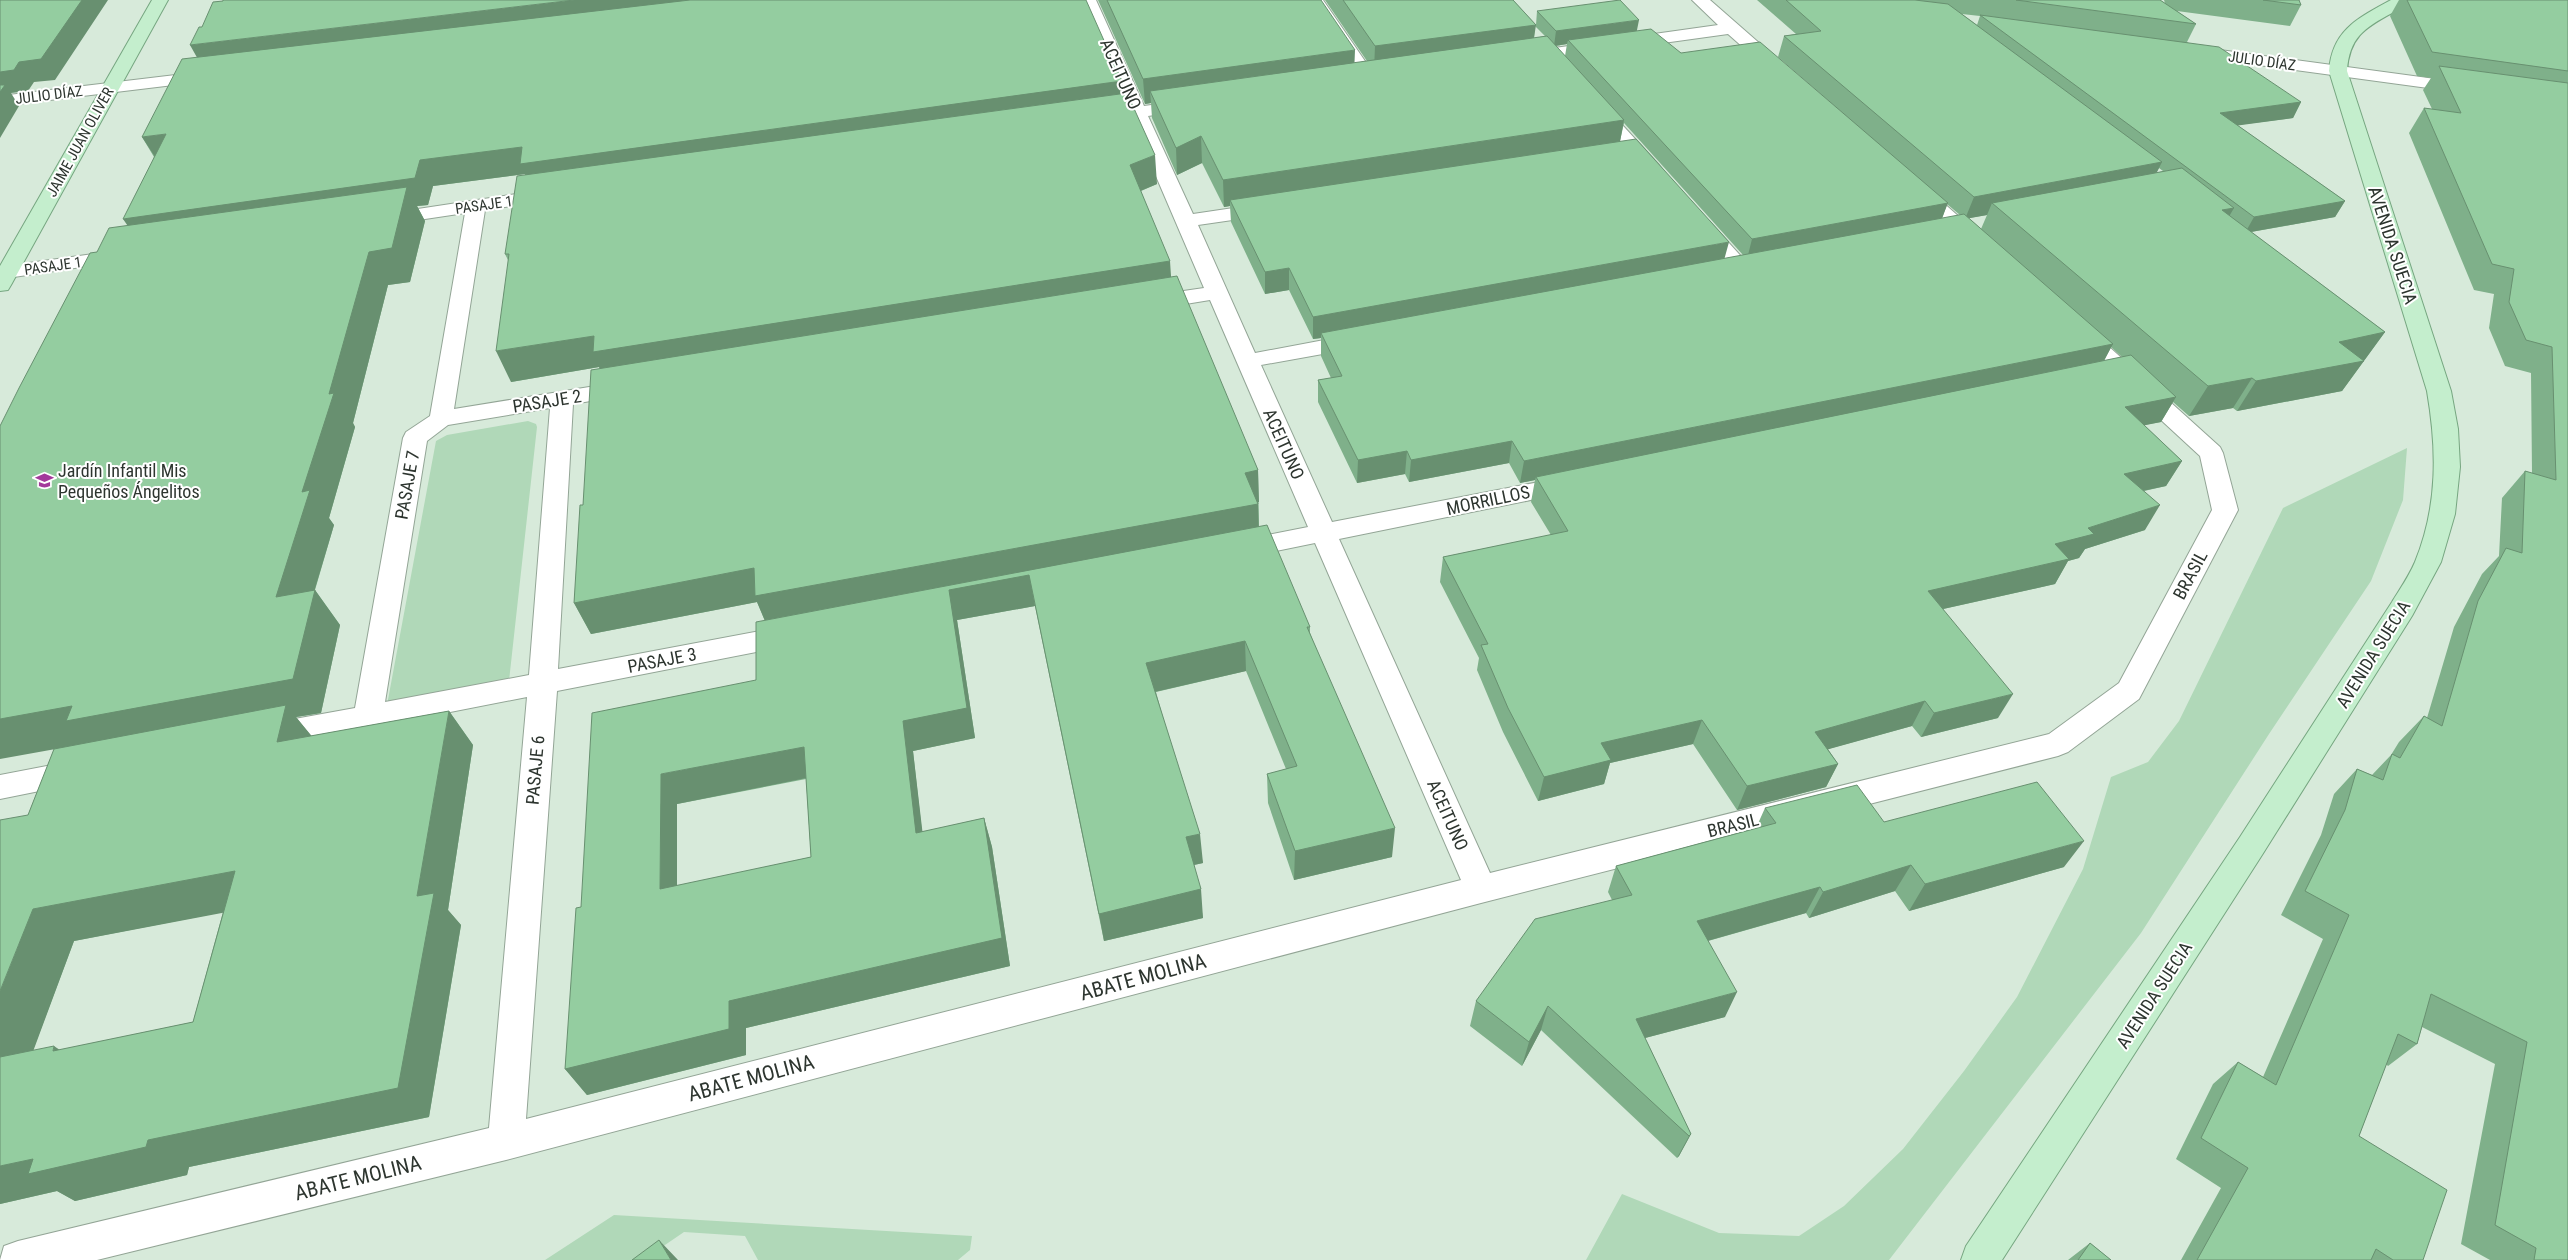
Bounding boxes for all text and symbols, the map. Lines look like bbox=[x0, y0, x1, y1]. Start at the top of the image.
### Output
street label: ACEITUNO bbox=[1096, 35, 1146, 113]
street label: JULIO DÍAZ bbox=[2227, 47, 2297, 75]
street label: JULIO DÍAZ bbox=[14, 82, 84, 108]
street label: JAIME JUAN OLIVER bbox=[42, 84, 118, 200]
street label: AVENIDA SUECIA bbox=[2364, 183, 2422, 307]
street label: PASAJE 1 bbox=[454, 192, 514, 218]
street label: PASAJE 1 bbox=[23, 253, 83, 279]
street label: PASAJE 2 bbox=[511, 385, 583, 417]
street label: ACEITUNO bbox=[1259, 405, 1309, 483]
street label: PASAJE 7 bbox=[391, 449, 423, 521]
place label: Jardín Infantil Mis Pequeños Ángelitos bbox=[58, 460, 200, 502]
school or university icon: Jardín Infantil Mis Pequeños Ángelitos bbox=[34, 470, 54, 490]
street label: MORRILLOS bbox=[1444, 481, 1532, 519]
street label: BRASIL bbox=[2168, 547, 2212, 603]
street label: AVENIDA SUECIA bbox=[2332, 596, 2415, 712]
street label: PASAJE 3 bbox=[626, 643, 698, 677]
street label: PASAJE 6 bbox=[522, 734, 548, 806]
street label: ACEITUNO bbox=[1423, 776, 1473, 854]
street label: BRASIL bbox=[1705, 808, 1761, 841]
street label: AVENIDA SUECIA bbox=[2112, 937, 2197, 1052]
street label: ABATE MOLINA bbox=[1077, 949, 1209, 1005]
street label: ABATE MOLINA bbox=[685, 1050, 817, 1106]
street label: ABATE MOLINA bbox=[292, 1151, 424, 1205]

